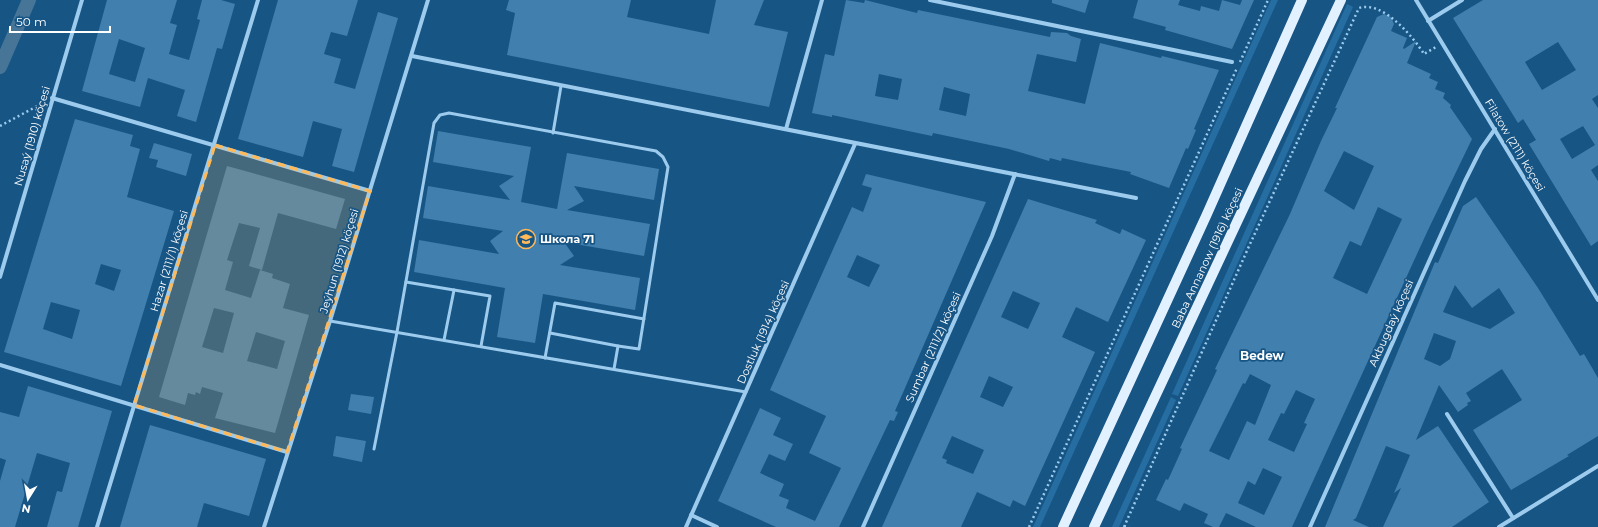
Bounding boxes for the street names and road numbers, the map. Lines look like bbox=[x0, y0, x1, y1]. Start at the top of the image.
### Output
street label: Nusaý (1910) köçesi bbox=[11, 84, 53, 188]
street label: Filatow (2111) köçesi bbox=[1482, 96, 1548, 194]
street label: Baba Annanow (1916) köçesi bbox=[1168, 185, 1246, 330]
street label: Jeýhun (1912) köçesi bbox=[316, 207, 362, 316]
street label: Hazar (2111/1) köçesi bbox=[147, 209, 191, 313]
street label: Akbugdaý köçesi bbox=[1366, 277, 1416, 369]
street label: Dostluk (1914) köçesi bbox=[734, 278, 792, 386]
street label: Sumbar (2111/2) köçesi bbox=[902, 290, 964, 404]

